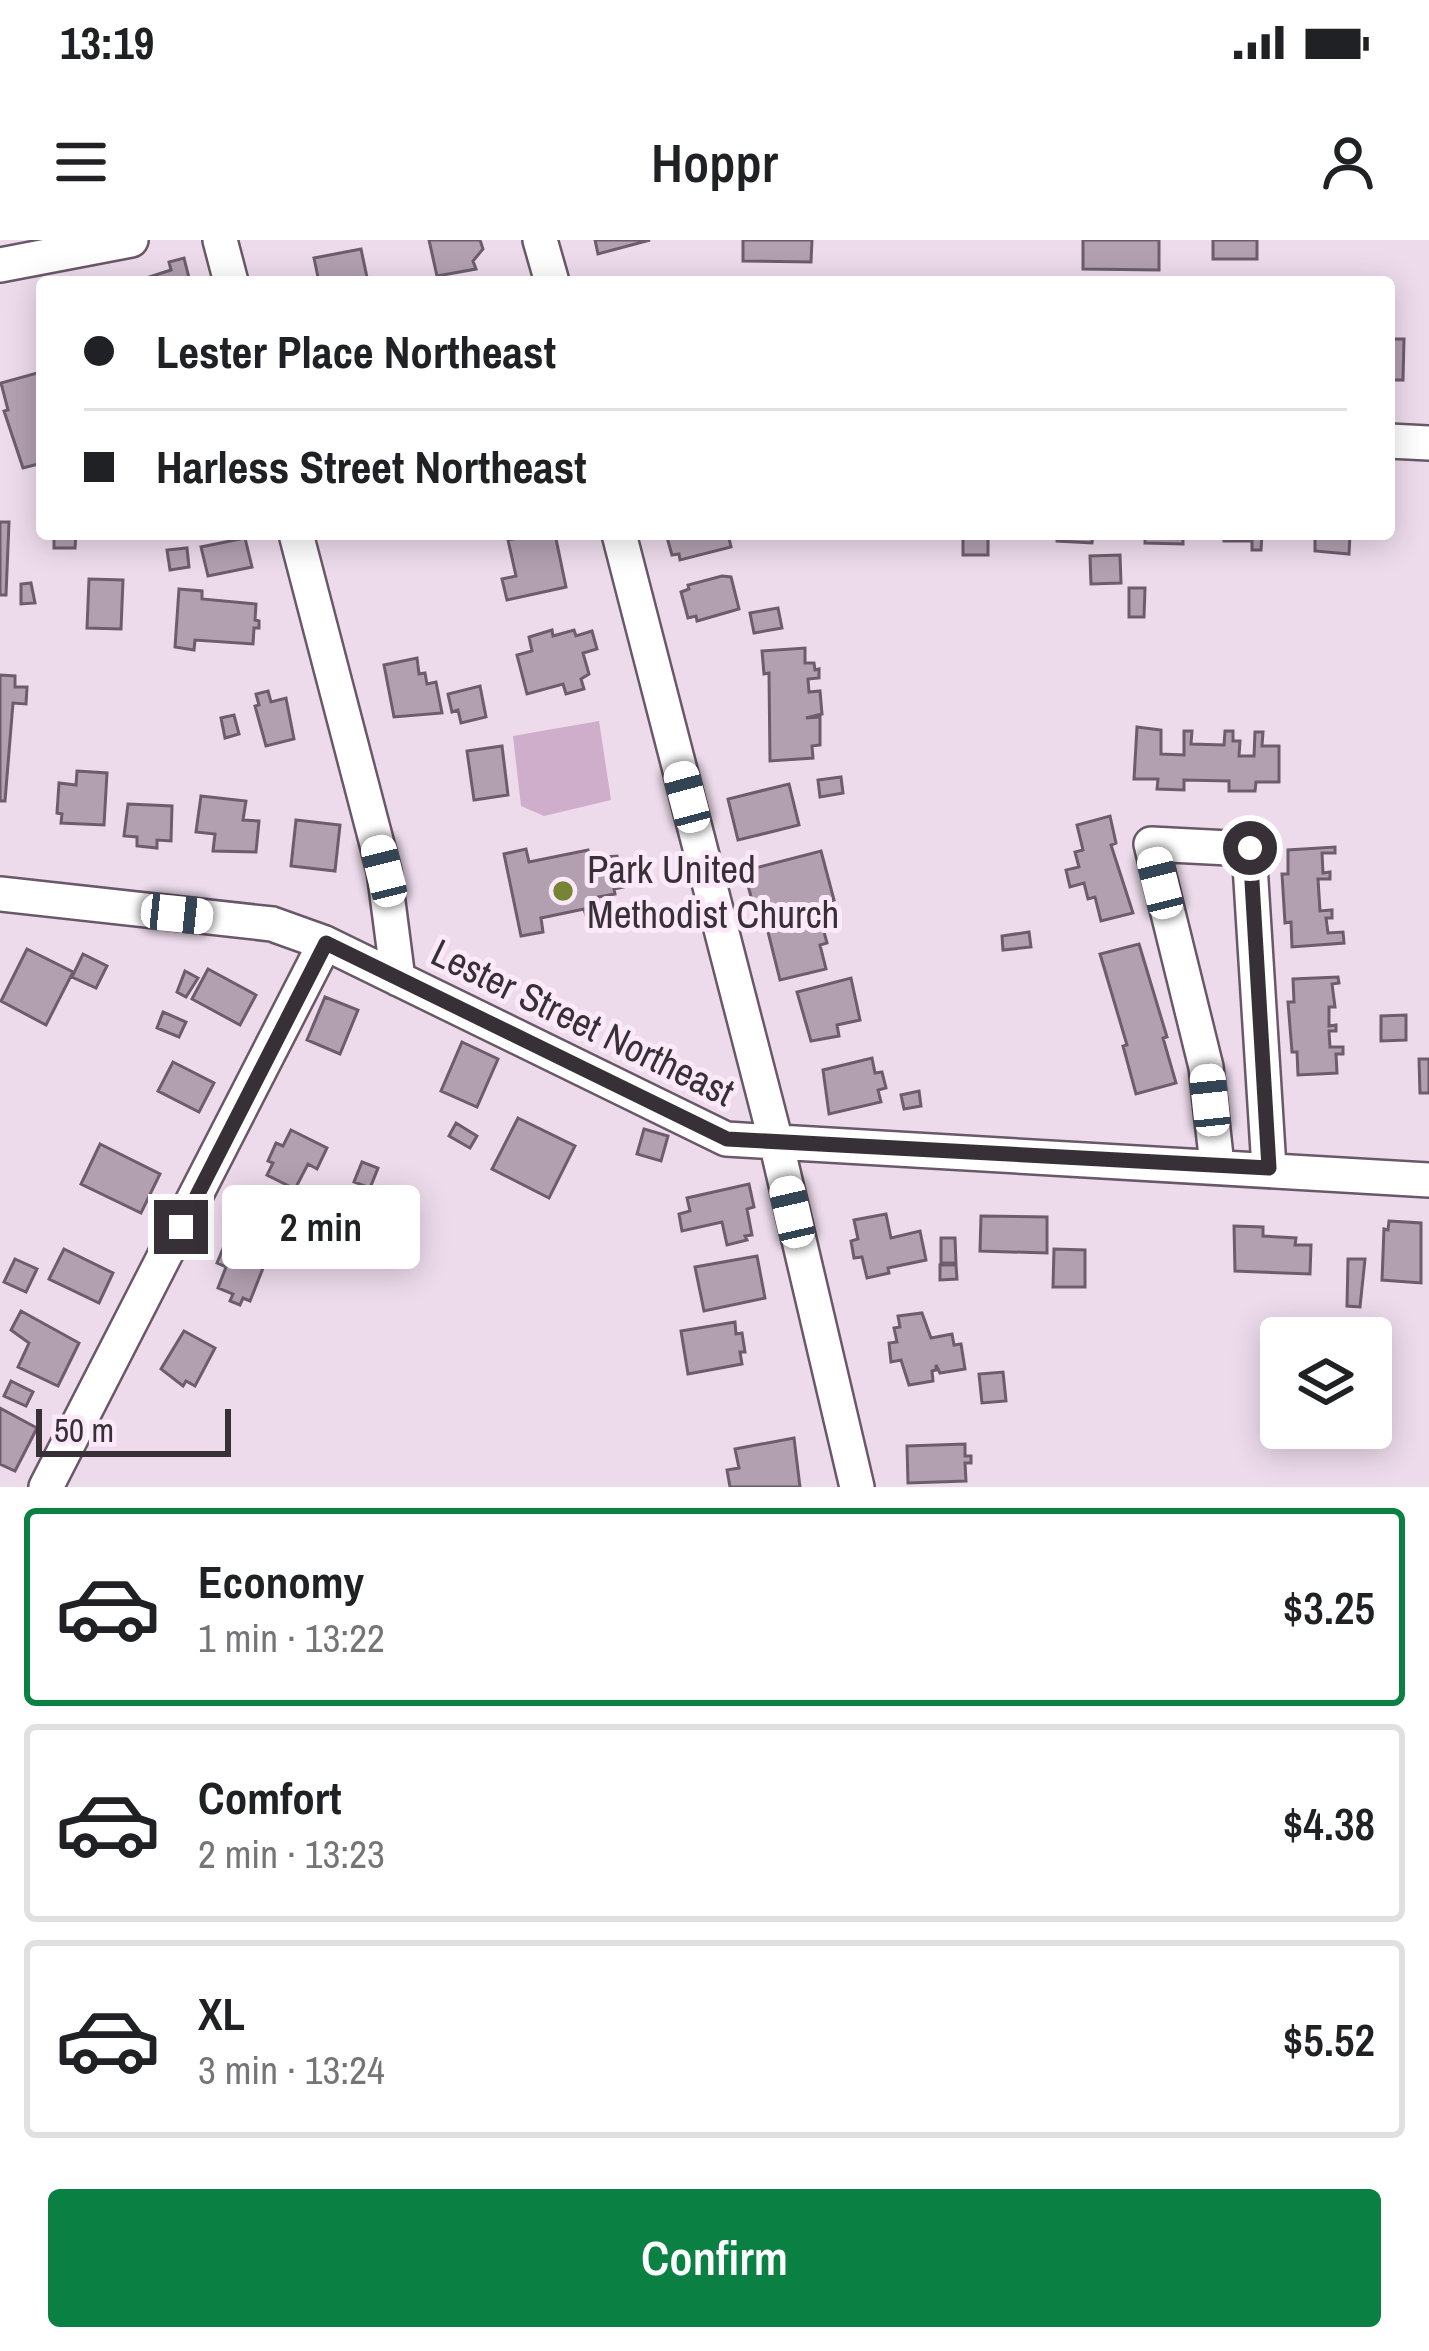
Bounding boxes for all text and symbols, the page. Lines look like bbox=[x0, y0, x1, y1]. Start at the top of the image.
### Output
text: 13:19 bbox=[60, 12, 154, 73]
text: Hoppr bbox=[651, 126, 778, 199]
icon: menu bbox=[48, 129, 114, 195]
icon: person bbox=[1315, 129, 1381, 195]
text: Lester Place Northeast bbox=[156, 321, 556, 382]
text: Harless Street Northeast bbox=[156, 436, 587, 497]
car bbox=[660, 758, 714, 836]
route start bbox=[1223, 821, 1277, 875]
car bbox=[358, 832, 410, 910]
place label: Park United Methodist Church bbox=[587, 843, 839, 940]
car bbox=[1134, 844, 1186, 922]
marker: Park United Methodist Church bbox=[550, 878, 576, 904]
car bbox=[139, 892, 215, 936]
street label: Lester Street Northeast bbox=[423, 926, 743, 1118]
car bbox=[1188, 1062, 1232, 1138]
car bbox=[766, 1173, 818, 1251]
callout: 2 min bbox=[223, 1185, 421, 1269]
route end bbox=[154, 1200, 208, 1254]
text: 2 min bbox=[280, 1201, 362, 1253]
map controls bbox=[1260, 1317, 1392, 1449]
button: layers bbox=[1260, 1317, 1392, 1449]
scale bar bbox=[36, 1403, 231, 1456]
text: 50 m bbox=[54, 1408, 114, 1452]
text: Economy bbox=[198, 1551, 364, 1612]
icon: car bbox=[54, 1553, 162, 1661]
text: $3.25 bbox=[1283, 1577, 1375, 1638]
text: 1 min · 13:22 bbox=[198, 1612, 385, 1664]
text: Comfort bbox=[198, 1767, 341, 1828]
icon: car bbox=[54, 1769, 162, 1877]
text: $4.38 bbox=[1283, 1793, 1375, 1854]
text: 2 min · 13:23 bbox=[198, 1828, 385, 1880]
text: XL bbox=[198, 1983, 245, 2044]
icon: car bbox=[54, 1985, 162, 2093]
text: $5.52 bbox=[1283, 2009, 1375, 2070]
text: 3 min · 13:24 bbox=[198, 2044, 385, 2096]
button: Confirm bbox=[48, 2189, 1381, 2327]

